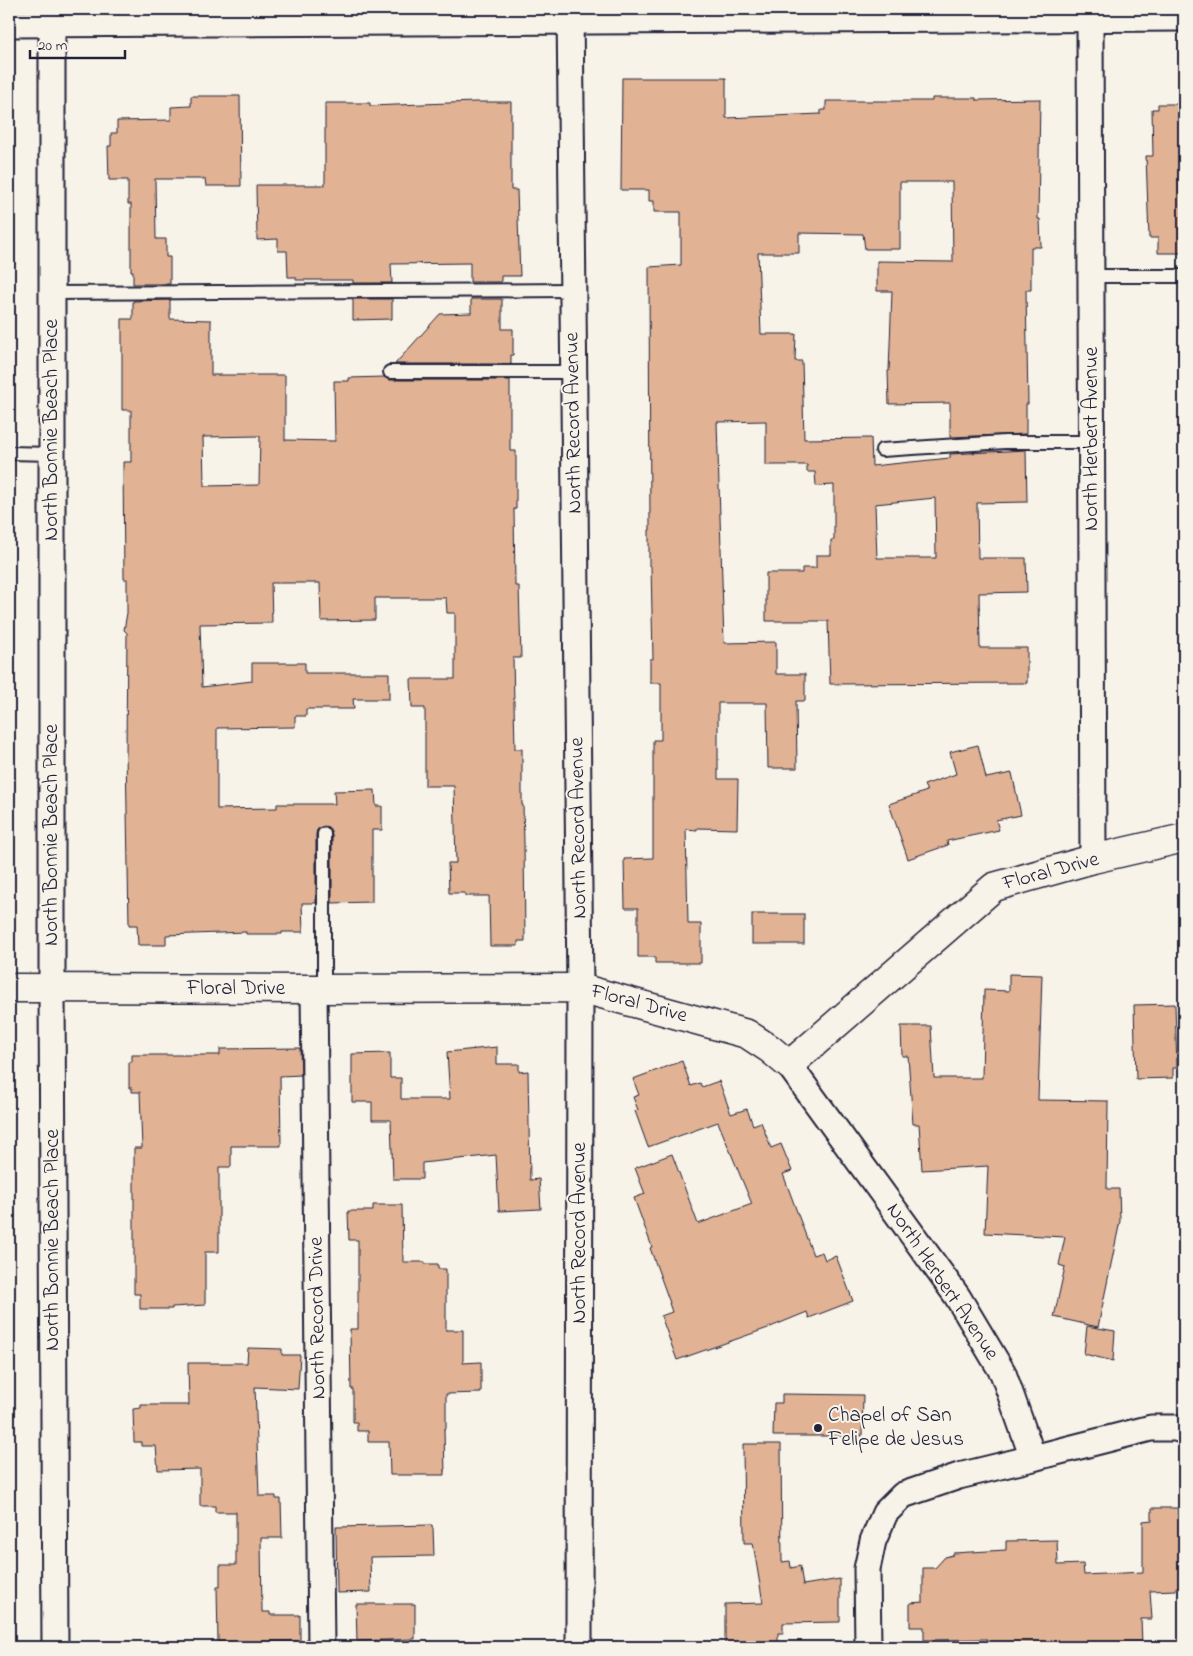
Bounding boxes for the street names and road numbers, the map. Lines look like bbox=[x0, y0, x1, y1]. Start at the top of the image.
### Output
street label: North Bonnie Beach Place bbox=[37, 318, 67, 541]
street label: North Record Avenue bbox=[557, 331, 591, 514]
street label: North Herbert Avenue bbox=[1077, 346, 1107, 531]
street label: North Bonnie Beach Place bbox=[37, 723, 67, 946]
street label: North Record Avenue bbox=[562, 736, 596, 919]
street label: Floral Drive bbox=[999, 845, 1103, 900]
street label: Floral Drive bbox=[186, 974, 286, 1004]
street label: Floral Drive bbox=[587, 976, 691, 1031]
street label: North Bonnie Beach Place bbox=[38, 1128, 68, 1351]
street label: North Record Avenue bbox=[565, 1142, 595, 1324]
street label: North Herbert Avenue bbox=[878, 1197, 1006, 1367]
street label: North Record Drive bbox=[302, 1236, 334, 1400]

